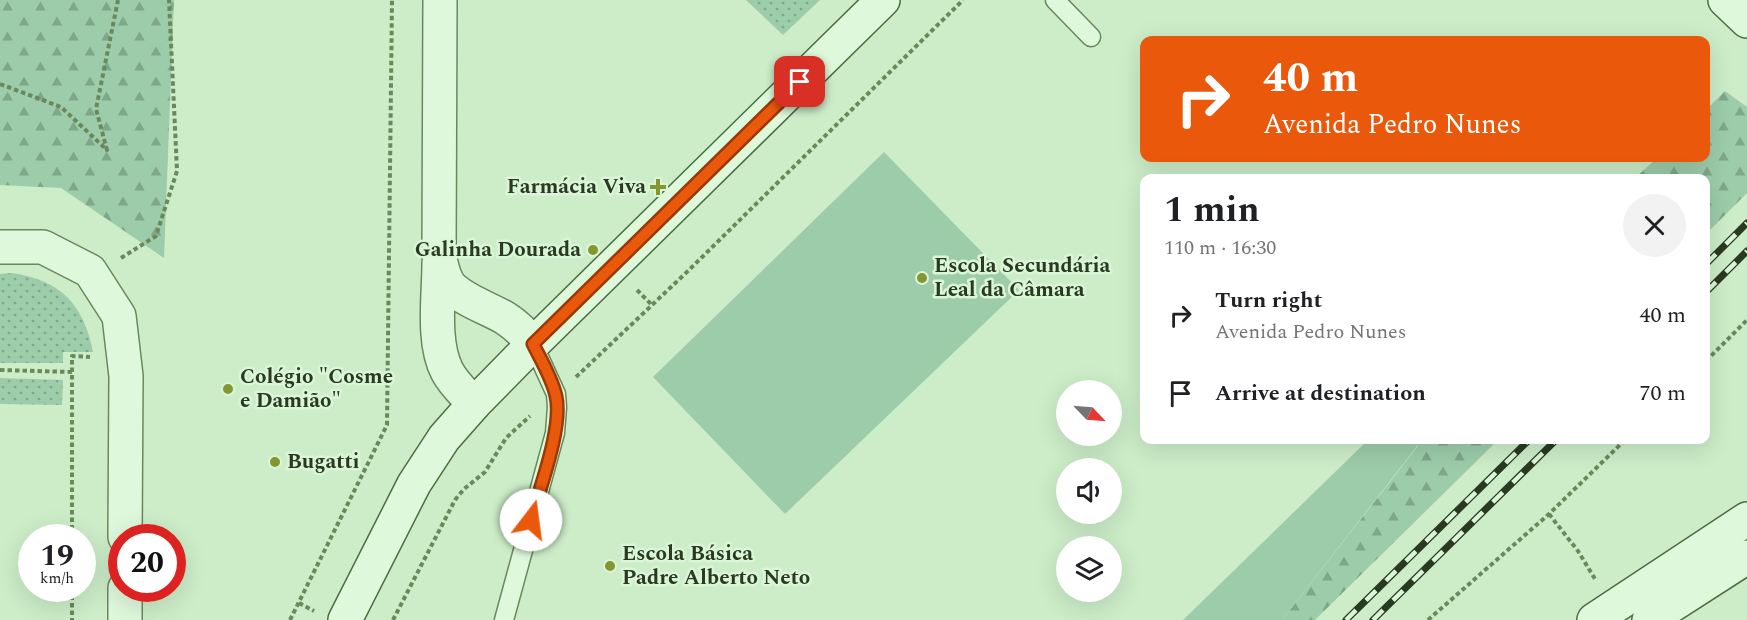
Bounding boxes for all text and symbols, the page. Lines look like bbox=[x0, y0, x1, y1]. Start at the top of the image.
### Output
text: 40 m bbox=[1263, 47, 1358, 110]
pin bbox=[774, 56, 825, 107]
icon: right bbox=[1164, 60, 1242, 138]
icon: arrive bbox=[783, 65, 816, 98]
text: Avenida Pedro Nunes bbox=[1263, 104, 1521, 146]
place label: Farmácia Viva bbox=[507, 171, 646, 203]
marker: Farmácia Viva bbox=[651, 180, 665, 194]
text: 1 min bbox=[1164, 183, 1260, 238]
button: close bbox=[1623, 194, 1686, 257]
text: 110 m · 16:30 bbox=[1164, 233, 1276, 263]
place label: Galinha Dourada bbox=[415, 234, 581, 266]
marker: Galinha Dourada bbox=[586, 243, 600, 257]
place label: Escola Secundária Leal da Câmara bbox=[934, 250, 1110, 306]
marker: Escola Secundária Leal da Câmara bbox=[915, 271, 929, 285]
text: Turn right bbox=[1215, 284, 1322, 317]
icon: right bbox=[1164, 299, 1197, 332]
text: 40 m bbox=[1640, 299, 1686, 332]
text: Avenida Pedro Nunes bbox=[1215, 317, 1406, 347]
place label: Colégio "Cosme e Damião" bbox=[240, 361, 393, 417]
icon: arrive bbox=[1164, 377, 1197, 410]
text: Arrive at destination bbox=[1215, 377, 1426, 410]
text: 70 m bbox=[1640, 377, 1686, 410]
north arrow bbox=[1056, 380, 1122, 446]
map controls bbox=[1056, 380, 1122, 602]
marker: Colégio "Cosme e Damião" bbox=[221, 382, 235, 396]
place label: Bugatti bbox=[287, 446, 360, 478]
marker: Bugatti bbox=[268, 455, 282, 469]
button: sound bbox=[1056, 458, 1122, 524]
position arrow bbox=[499, 488, 563, 552]
speed limit sign: 20 bbox=[108, 524, 186, 602]
text: 19 bbox=[40, 533, 74, 579]
button: layers bbox=[1056, 536, 1122, 602]
place label: Escola Básica Padre Alberto Neto bbox=[622, 538, 810, 594]
marker: Escola Básica Padre Alberto Neto bbox=[603, 559, 617, 573]
text: km/h bbox=[40, 567, 74, 590]

